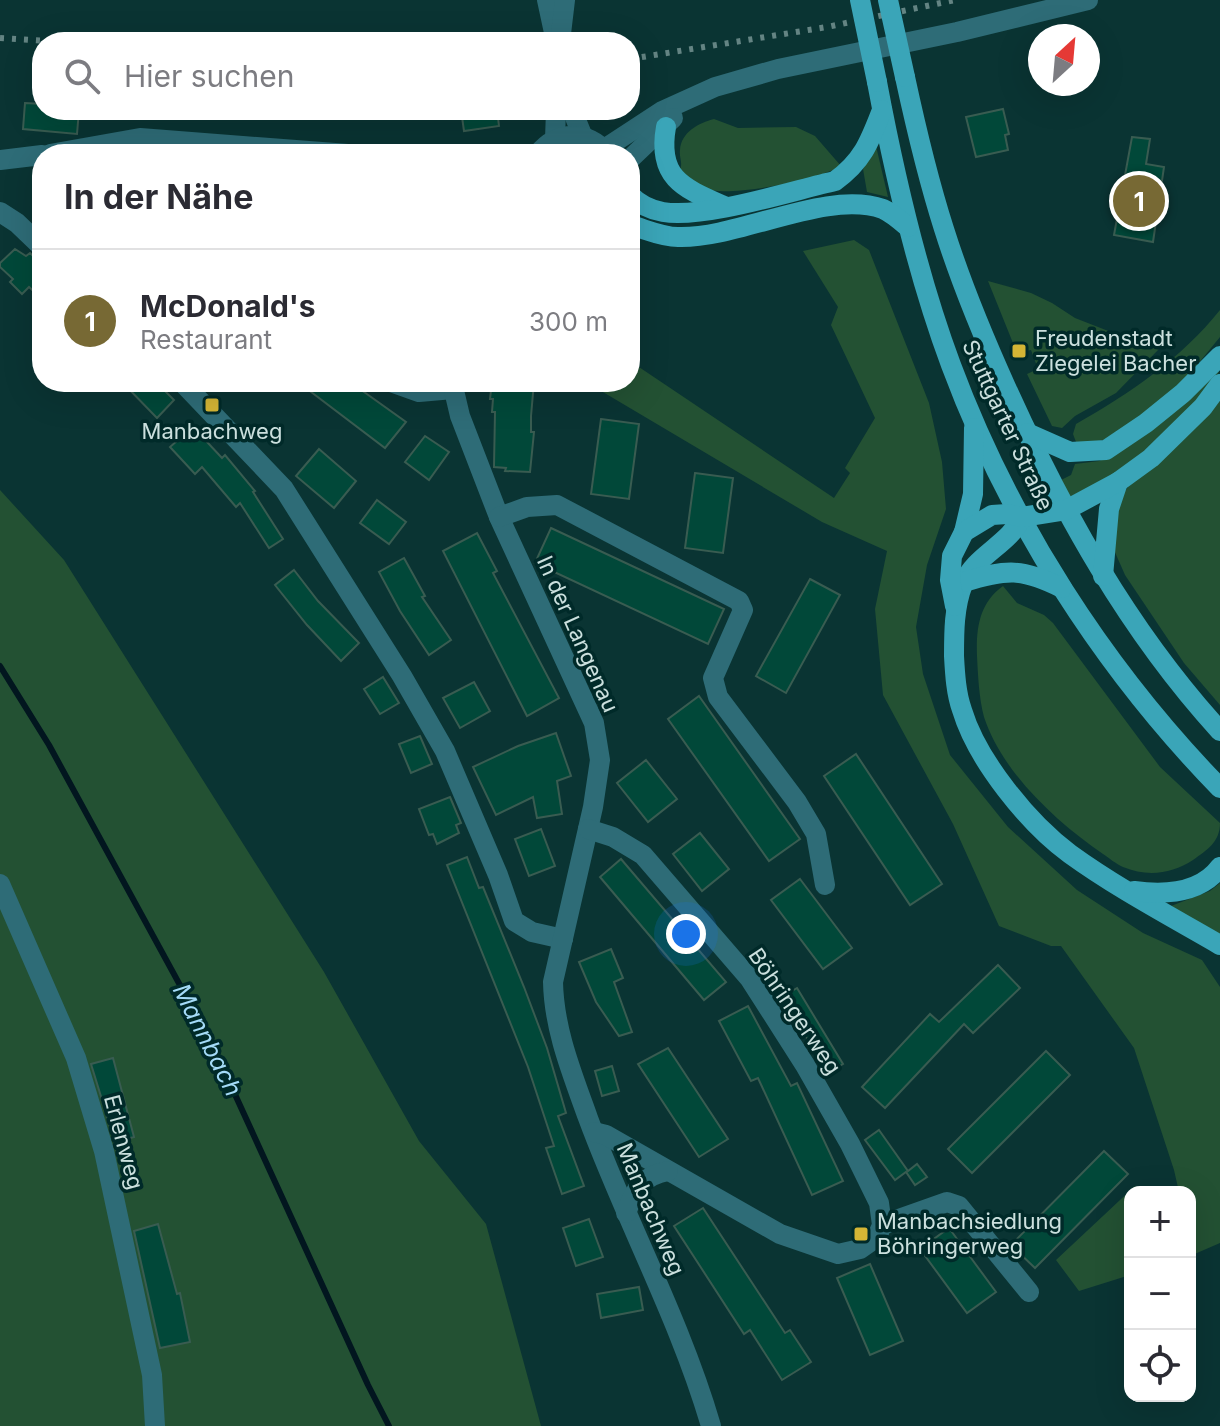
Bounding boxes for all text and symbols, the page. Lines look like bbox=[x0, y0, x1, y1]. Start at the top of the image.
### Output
north arrow bbox=[1028, 24, 1100, 96]
search box bbox=[32, 32, 640, 120]
icon: search bbox=[60, 54, 104, 98]
text: Hier suchen bbox=[124, 58, 294, 94]
pin: 1 bbox=[1113, 171, 1165, 231]
text: In der Nähe bbox=[64, 176, 253, 217]
text: McDonald's bbox=[140, 288, 316, 324]
text: 1 bbox=[84, 306, 96, 337]
text: 300 m bbox=[529, 306, 608, 337]
text: Restaurant bbox=[140, 324, 272, 355]
place label: Freudenstadt Ziegelei Bacher bbox=[1035, 325, 1196, 376]
street label: Stuttgarter Straße bbox=[957, 336, 1059, 514]
marker: Freudenstadt Ziegelei Bacher bbox=[1010, 342, 1028, 360]
marker: Manbachweg bbox=[203, 396, 221, 414]
place label: Manbachweg bbox=[142, 418, 282, 444]
street label: In der Langenau bbox=[532, 552, 624, 716]
your location bbox=[666, 914, 706, 954]
street label: Böhringerweg bbox=[743, 943, 847, 1079]
water label: Mannbach bbox=[167, 979, 248, 1101]
street label: Erlenweg bbox=[99, 1092, 149, 1192]
street label: Manbachweg bbox=[612, 1139, 690, 1279]
map controls bbox=[1124, 1186, 1196, 1402]
button: + bbox=[1124, 1186, 1196, 1258]
place label: Manbachsiedlung Böhringerweg bbox=[877, 1208, 1062, 1259]
marker: Manbachsiedlung Böhringerweg bbox=[852, 1225, 870, 1243]
button: − bbox=[1124, 1258, 1196, 1330]
button: locate bbox=[1124, 1330, 1196, 1402]

